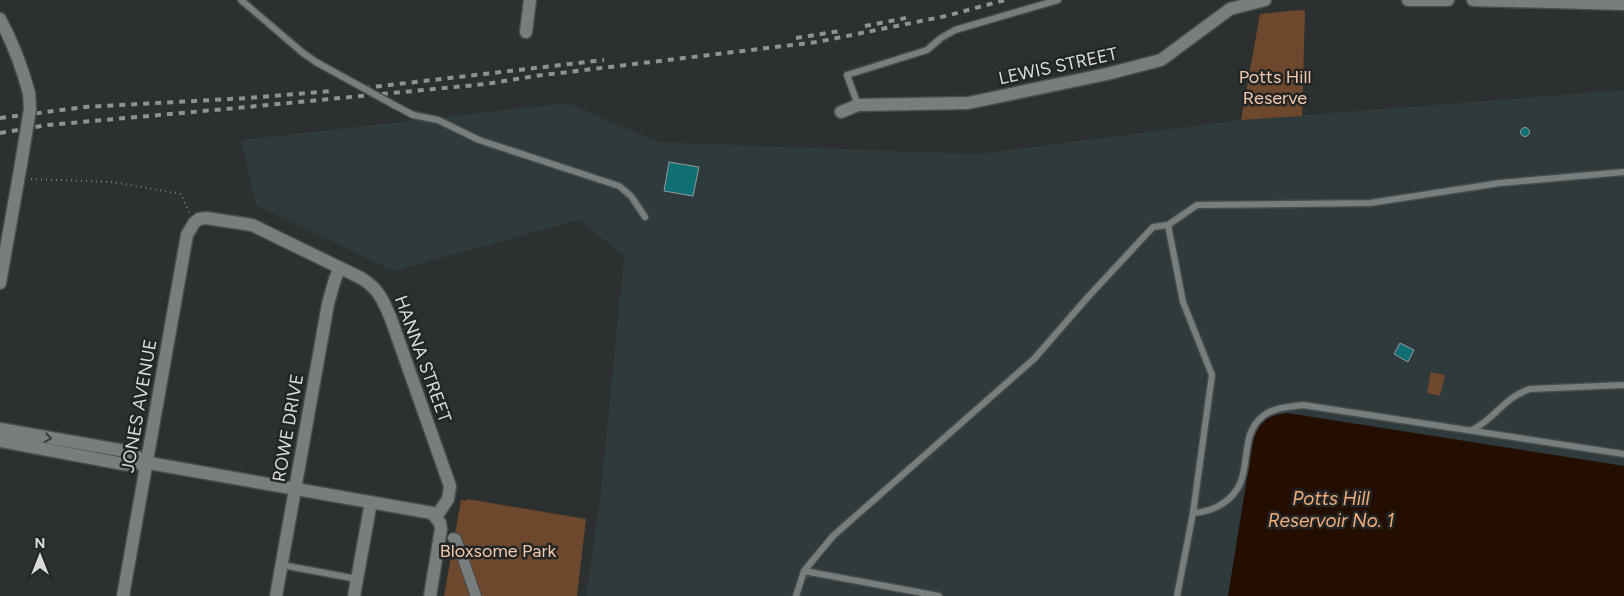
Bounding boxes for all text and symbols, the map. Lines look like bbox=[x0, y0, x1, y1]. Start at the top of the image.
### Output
street label: LEWIS STREET bbox=[996, 43, 1120, 89]
park label: Potts Hill Reserve bbox=[1239, 66, 1311, 109]
street label: HANNA STREET bbox=[390, 292, 456, 426]
street label: JONES AVENUE bbox=[116, 338, 162, 474]
street label: ROWE DRIVE bbox=[268, 372, 308, 484]
one-way arrow bbox=[44, 432, 52, 442]
water label: Potts Hill Reservoir No. 1 bbox=[1268, 487, 1394, 532]
north arrow bbox=[15, 531, 65, 581]
text: N bbox=[35, 535, 45, 552]
park label: Bloxsome Park bbox=[440, 540, 557, 562]

